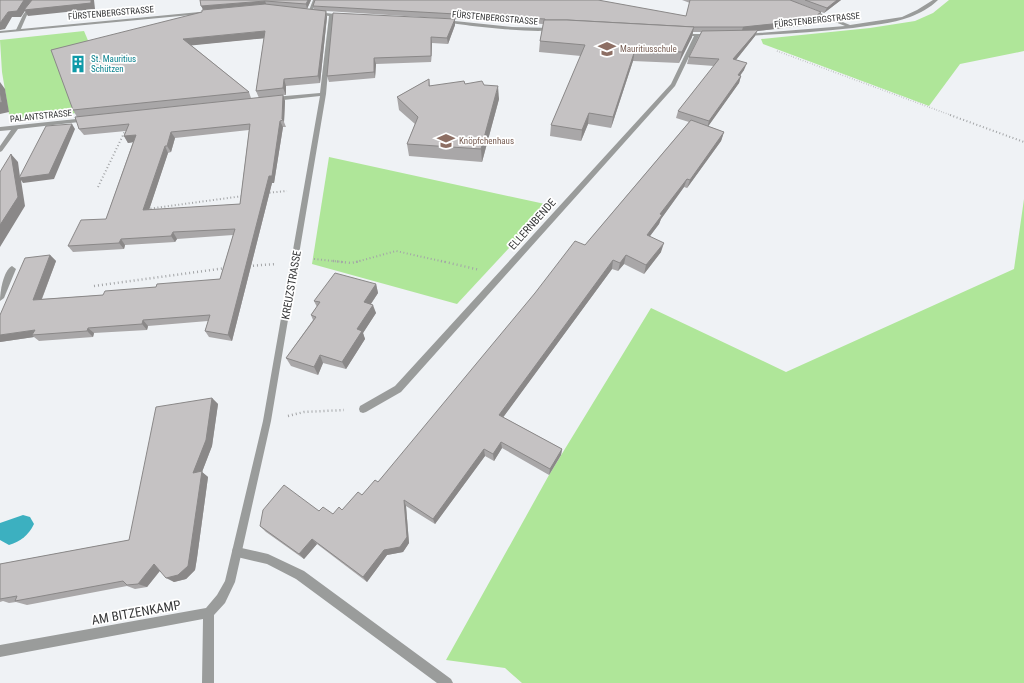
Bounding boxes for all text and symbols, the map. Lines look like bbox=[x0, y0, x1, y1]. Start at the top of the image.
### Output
street label: FÜRSTENBERGSTRASSE bbox=[68, 4, 155, 22]
street label: FÜRSTENBERGSTRASSE bbox=[452, 9, 539, 27]
street label: FÜRSTENBERGSTRASSE bbox=[774, 10, 861, 29]
school or university icon: Mauritiusschule bbox=[597, 39, 617, 59]
place label: Mauritiusschule bbox=[620, 44, 677, 54]
building icon: St. Mauritius Schützen bbox=[68, 54, 88, 74]
place label: St. Mauritius Schützen bbox=[91, 54, 136, 74]
street label: PALANTSTRASSE bbox=[9, 108, 73, 124]
school or university icon: Knöpfchenhaus bbox=[436, 131, 456, 151]
place label: Knöpfchenhaus bbox=[459, 136, 514, 146]
street label: ELLERNBENDE bbox=[506, 196, 559, 252]
street label: KREUZSTRASSE bbox=[279, 249, 304, 321]
street label: AM BITZENKAMP bbox=[90, 597, 182, 628]

